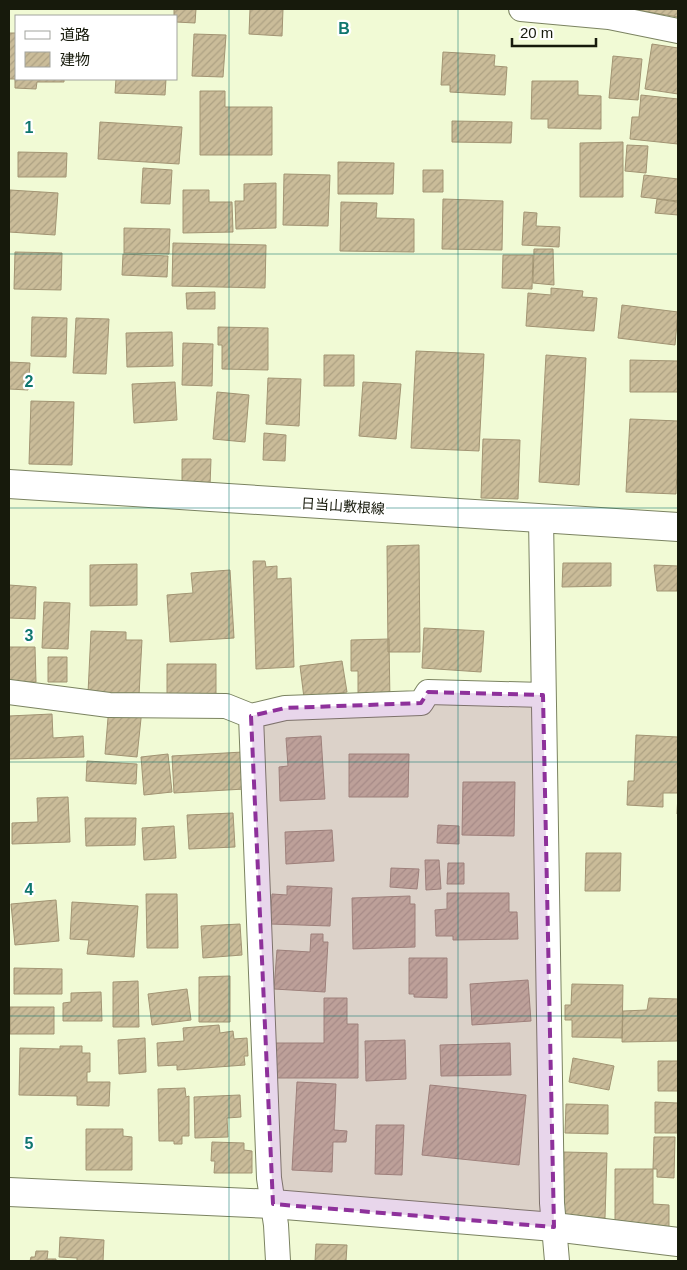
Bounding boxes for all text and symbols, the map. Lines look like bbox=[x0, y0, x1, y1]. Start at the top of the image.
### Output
legend bbox=[15, 15, 178, 80]
scale bar bbox=[512, 15, 596, 47]
text: B bbox=[338, 20, 350, 37]
text: 20 m bbox=[520, 24, 553, 41]
text: 道路 bbox=[60, 26, 90, 43]
text: 建物 bbox=[60, 51, 90, 68]
text: 1 bbox=[25, 119, 34, 136]
text: 2 bbox=[25, 373, 34, 390]
street label: 日当山敷根線 bbox=[301, 495, 385, 517]
text: 3 bbox=[25, 627, 34, 644]
text: 4 bbox=[25, 881, 34, 898]
text: 5 bbox=[25, 1135, 34, 1152]

